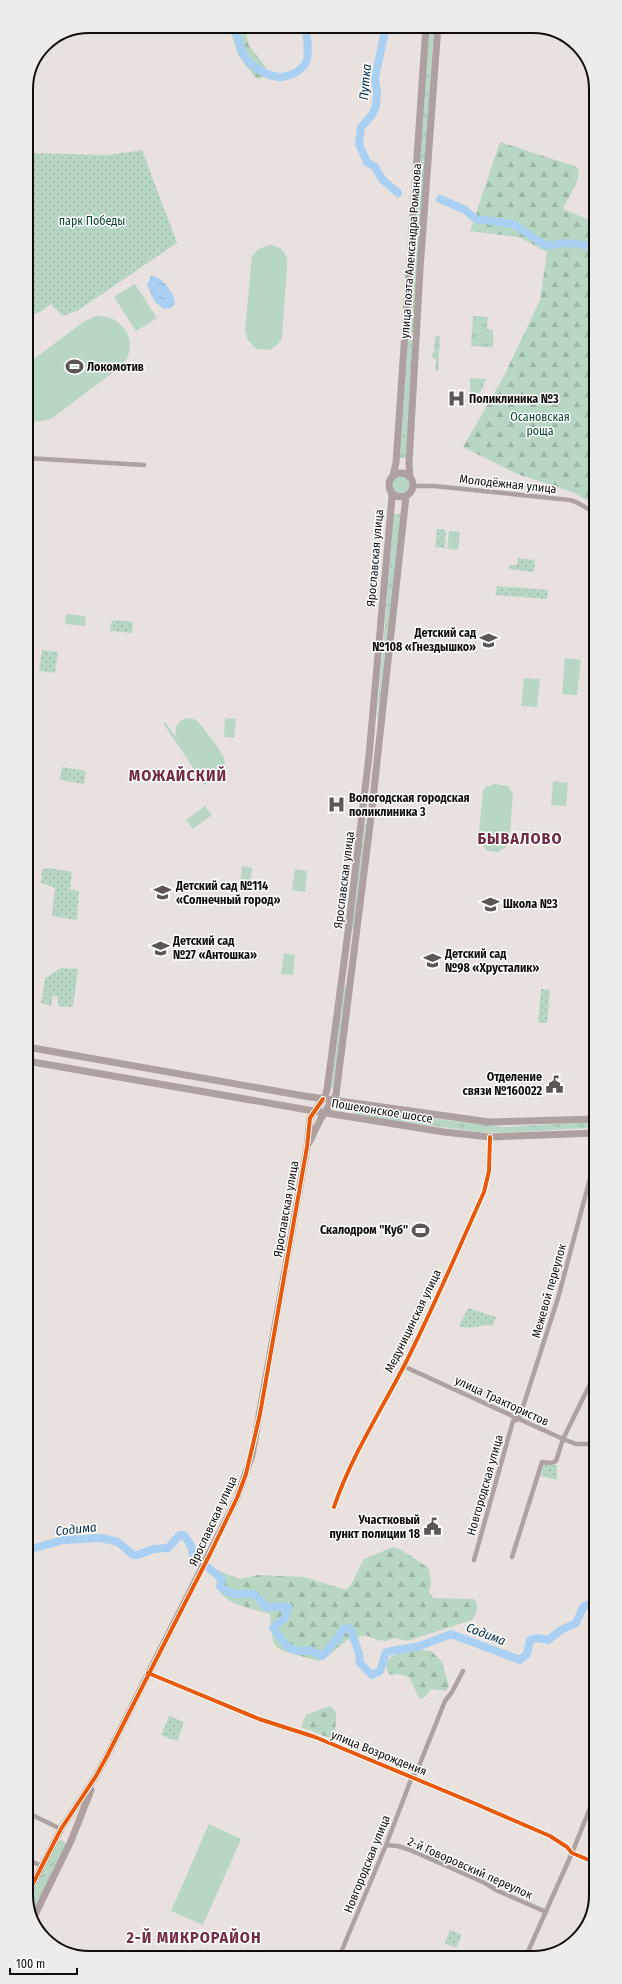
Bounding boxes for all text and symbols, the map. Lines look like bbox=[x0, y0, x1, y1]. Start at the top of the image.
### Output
water label: Путка bbox=[356, 63, 374, 101]
street label: улица поэта Александра Романова bbox=[398, 163, 424, 339]
park label: парк Победы bbox=[59, 214, 125, 228]
sports icon: Локомотив bbox=[64, 357, 84, 377]
place label: Локомотив bbox=[87, 360, 144, 374]
hospital icon: Поликлиника №3 bbox=[446, 389, 466, 409]
place label: Поликлиника №3 bbox=[469, 392, 559, 406]
park label: Осановская роща bbox=[510, 410, 570, 438]
street label: Молодёжная улица bbox=[459, 472, 557, 496]
street label: Ярославская улица bbox=[364, 509, 386, 607]
place label: Детский сад №108 «Гнездышко» bbox=[372, 626, 476, 654]
school or university icon: Детский сад №108 «Гнездышко» bbox=[479, 630, 499, 650]
district label: МОЖАЙСКИЙ bbox=[129, 766, 227, 785]
place label: Вологодская городская поликлиника 3 bbox=[349, 791, 470, 819]
hospital icon: Вологодская городская поликлиника 3 bbox=[326, 795, 346, 815]
district label: БЫВАЛОВО bbox=[477, 829, 563, 848]
street label: Ярославская улица bbox=[331, 831, 357, 929]
place label: Детский сад №114 «Солнечный город» bbox=[175, 879, 280, 907]
school or university icon: Детский сад №114 «Солнечный город» bbox=[153, 883, 173, 903]
school or university icon: Школа №3 bbox=[480, 894, 500, 914]
place label: Школа №3 bbox=[503, 897, 558, 911]
place label: Детский сад №27 «Антошка» bbox=[172, 934, 257, 962]
school or university icon: Детский сад №27 «Антошка» bbox=[150, 938, 170, 958]
place label: Детский сад №98 «Хрусталик» bbox=[444, 947, 539, 975]
school or university icon: Детский сад №98 «Хрусталик» bbox=[422, 951, 442, 971]
place label: Отделение связи №160022 bbox=[463, 1070, 542, 1098]
public building icon: Отделение связи №160022 bbox=[545, 1074, 565, 1094]
street label: Пошехонское шоссе bbox=[330, 1096, 434, 1126]
street label: Ярославская улица bbox=[271, 1160, 301, 1258]
sports icon: Скалодром "Куб" bbox=[411, 1220, 431, 1240]
place label: Скалодром "Куб" bbox=[320, 1223, 408, 1237]
street label: Межевой переулок bbox=[529, 1242, 569, 1340]
street label: Медуницинская улица bbox=[382, 1267, 444, 1375]
street label: улица Трактористов bbox=[453, 1373, 551, 1429]
street label: Новгородская улица bbox=[464, 1433, 506, 1537]
street label: Ярославская улица bbox=[186, 1474, 240, 1568]
place label: Участковый пункт полиции 18 bbox=[329, 1513, 421, 1541]
public building icon: Участковый пункт полиции 18 bbox=[423, 1517, 443, 1537]
water label: Содима bbox=[55, 1519, 98, 1539]
water label: Содима bbox=[464, 1620, 508, 1648]
street label: улица Возрождения bbox=[329, 1727, 429, 1779]
street label: Новгородская улица bbox=[341, 1813, 393, 1915]
street label: 2-й Говоровский переулок bbox=[406, 1834, 535, 1902]
district label: 2-Й МИКРОРАЙОН bbox=[125, 1928, 262, 1947]
scale bar bbox=[10, 1950, 77, 1976]
text: 100 m bbox=[16, 1957, 45, 1971]

